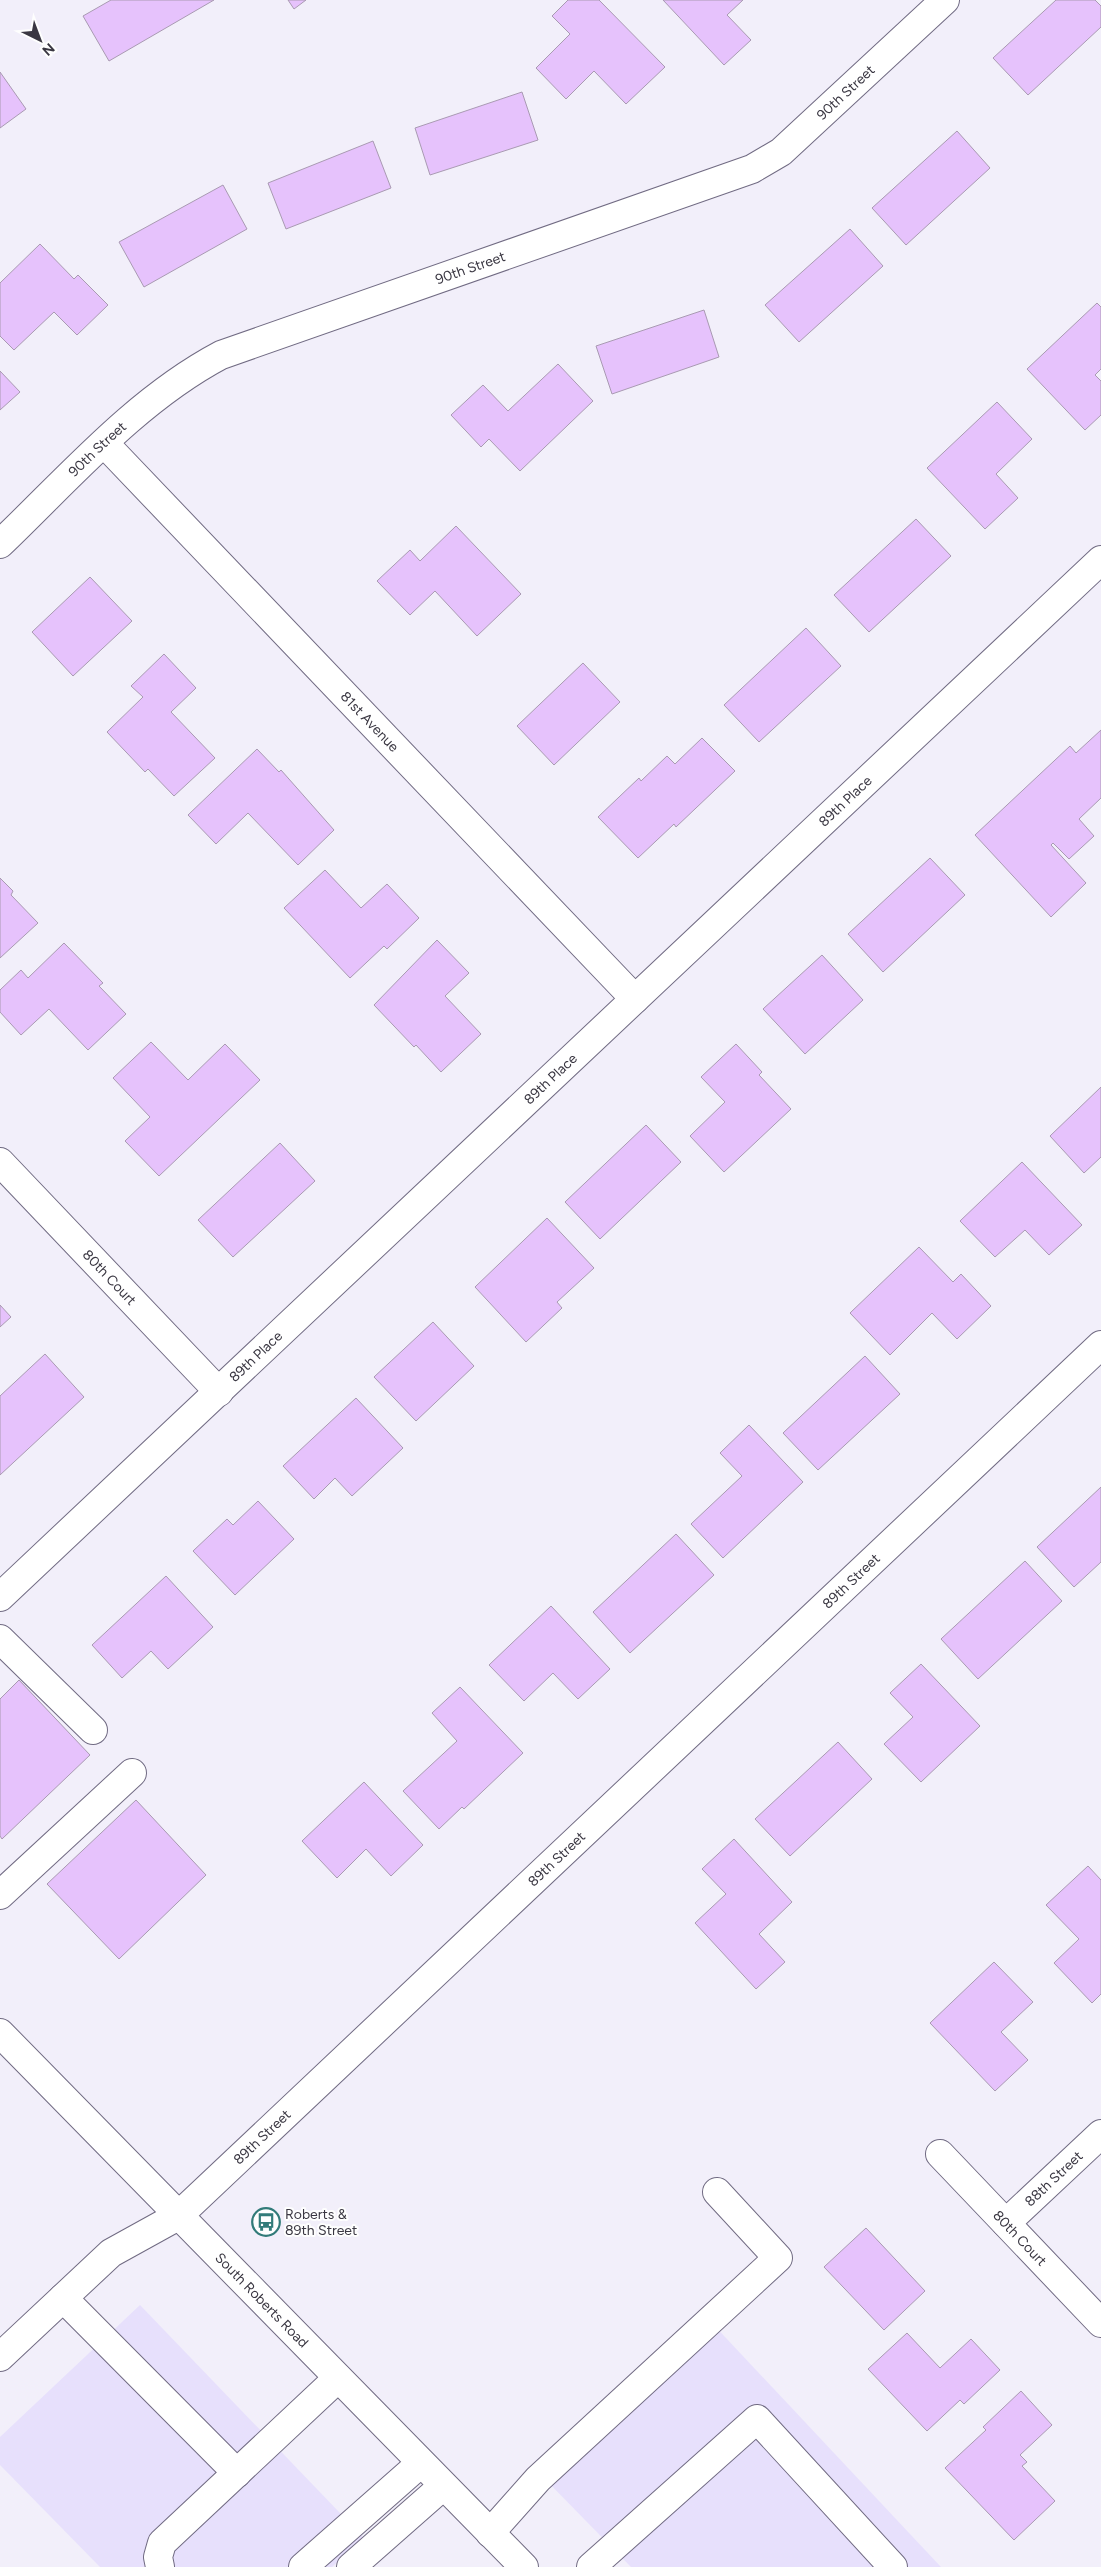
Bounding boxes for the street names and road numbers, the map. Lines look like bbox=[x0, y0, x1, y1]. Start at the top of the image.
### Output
street label: 90th Street bbox=[813, 61, 878, 123]
street label: 90th Street bbox=[433, 248, 507, 288]
street label: 90th Street bbox=[65, 418, 129, 480]
street label: 81st Avenue bbox=[337, 688, 403, 755]
street label: 89th Place bbox=[815, 772, 876, 830]
street label: 89th Place bbox=[520, 1049, 581, 1108]
street label: 80th Court bbox=[79, 1246, 140, 1308]
street label: 89th Place bbox=[225, 1327, 286, 1385]
street label: 89th Street bbox=[819, 1550, 883, 1612]
street label: 89th Street bbox=[524, 1828, 589, 1890]
street label: 89th Street bbox=[230, 2106, 294, 2168]
street label: 88th Street bbox=[1021, 2147, 1086, 2210]
street label: 80th Court bbox=[990, 2207, 1050, 2269]
street label: South Roberts Road bbox=[212, 2249, 312, 2351]

